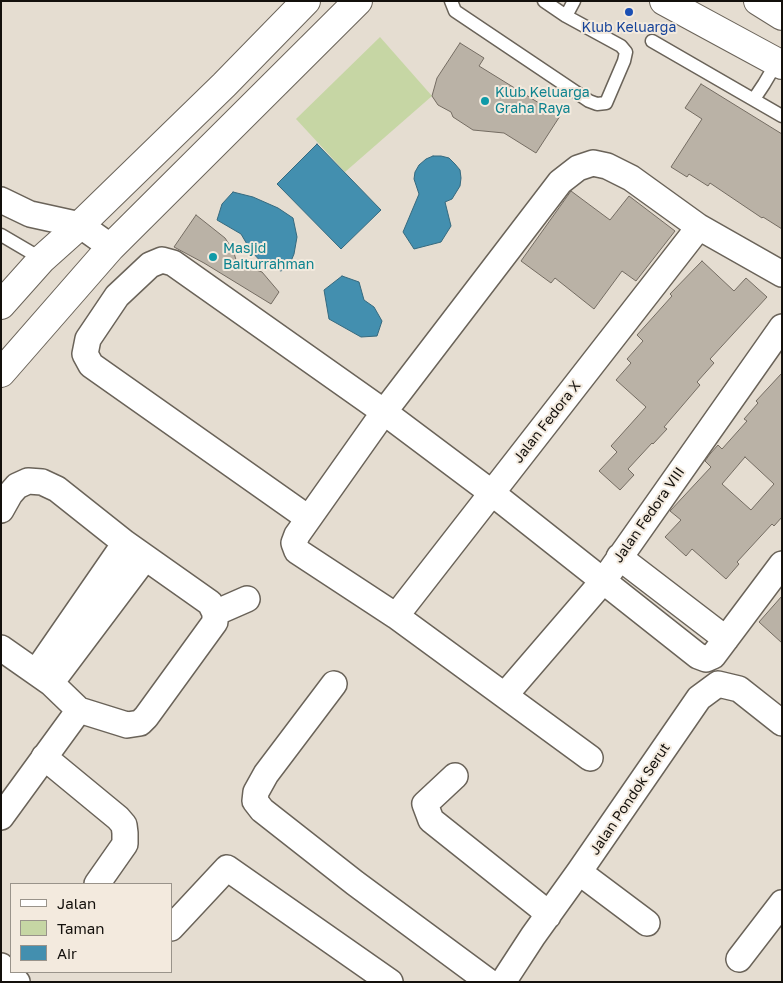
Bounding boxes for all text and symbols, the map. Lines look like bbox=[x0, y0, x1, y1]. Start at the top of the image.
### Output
marker: Klub Keluarga bbox=[623, 6, 635, 18]
place label: Klub Keluarga bbox=[582, 20, 676, 36]
place label: Klub Keluarga Graha Raya bbox=[495, 85, 590, 118]
marker: Klub Keluarga Graha Raya bbox=[479, 95, 491, 107]
place label: Masjid Baiturrahman bbox=[223, 241, 314, 274]
marker: Masjid Baiturrahman bbox=[207, 251, 219, 263]
street label: Jalan Fedora X bbox=[510, 378, 584, 466]
street label: Jalan Fedora VIII bbox=[610, 464, 688, 566]
street label: Jalan Pondok Serut bbox=[586, 740, 674, 858]
legend bbox=[10, 883, 172, 973]
text: Jalan bbox=[57, 894, 96, 912]
text: Taman bbox=[57, 919, 104, 937]
text: Air bbox=[57, 944, 77, 962]

